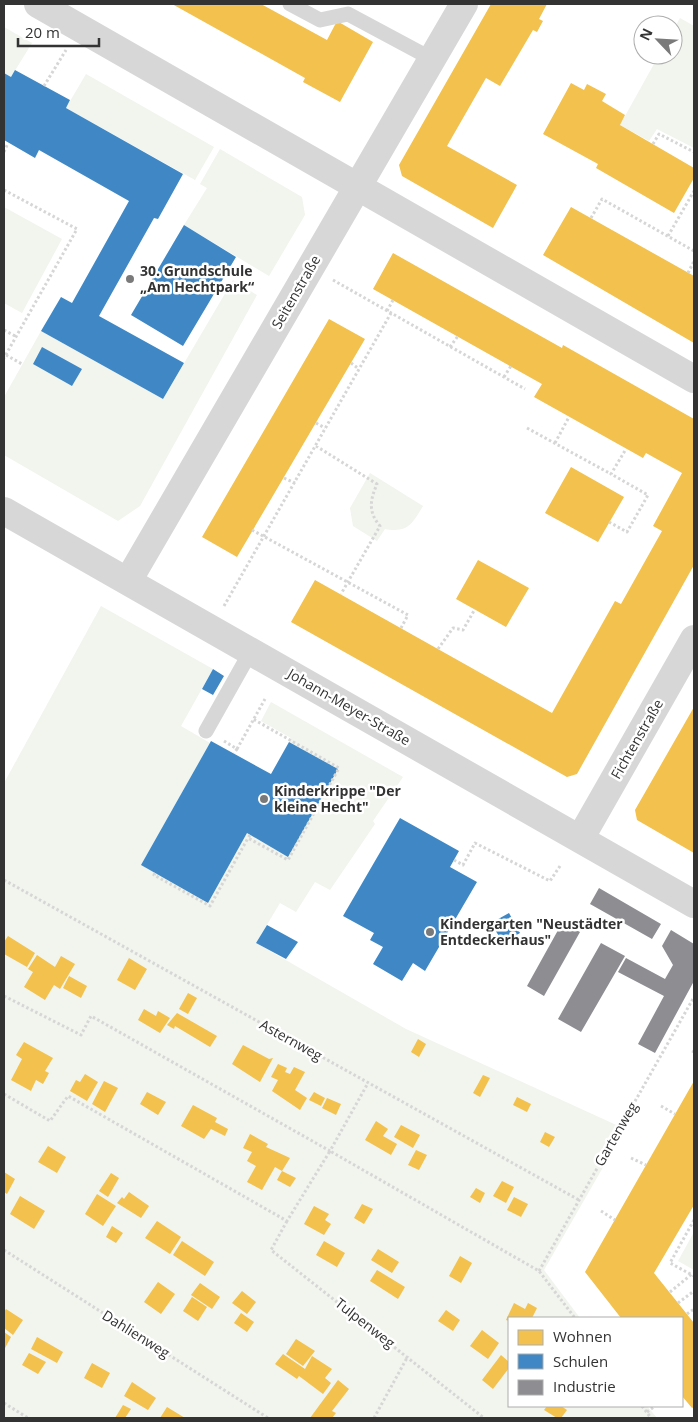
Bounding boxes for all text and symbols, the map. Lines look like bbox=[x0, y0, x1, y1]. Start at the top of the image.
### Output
scale bar bbox=[18, 15, 99, 47]
north arrow bbox=[633, 15, 683, 65]
text: 20 m bbox=[25, 22, 60, 42]
text: N bbox=[635, 25, 657, 43]
street label: Seitenstraße bbox=[267, 251, 324, 332]
place label: 30. Grundschule „Am Hechtpark“ bbox=[140, 261, 255, 296]
marker: 30. Grundschule „Am Hechtpark“ bbox=[124, 273, 136, 285]
street label: Johann-Meyer-Straße bbox=[283, 663, 414, 749]
street label: Fichtenstraße bbox=[606, 695, 667, 782]
place label: Kinderkrippe "Der kleine Hecht" bbox=[274, 781, 401, 816]
marker: Kinderkrippe "Der kleine Hecht" bbox=[258, 793, 270, 805]
place label: Kindergarten "Neustädter Entdeckerhaus" bbox=[440, 914, 623, 949]
marker: Kindergarten "Neustädter Entdeckerhaus" bbox=[424, 926, 436, 938]
street label: Asternweg bbox=[256, 1015, 326, 1065]
street label: Gartenweg bbox=[589, 1098, 642, 1169]
street label: Tulpenweg bbox=[331, 1293, 400, 1352]
street label: Dahlienweg bbox=[99, 1305, 174, 1362]
legend bbox=[508, 1317, 683, 1407]
text: Wohnen bbox=[553, 1326, 612, 1346]
text: Schulen bbox=[553, 1351, 608, 1371]
text: Industrie bbox=[553, 1376, 616, 1396]

